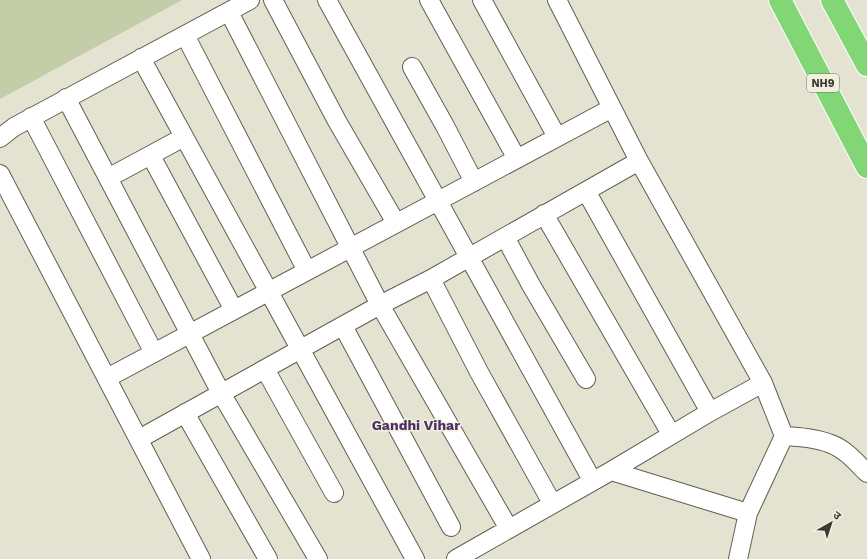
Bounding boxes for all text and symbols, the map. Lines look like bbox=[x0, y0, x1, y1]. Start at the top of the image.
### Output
road number: NH9 bbox=[807, 74, 839, 92]
district label: Gandhi Vihar bbox=[372, 417, 460, 433]
north arrow bbox=[811, 503, 851, 543]
text: उ bbox=[830, 509, 844, 523]

